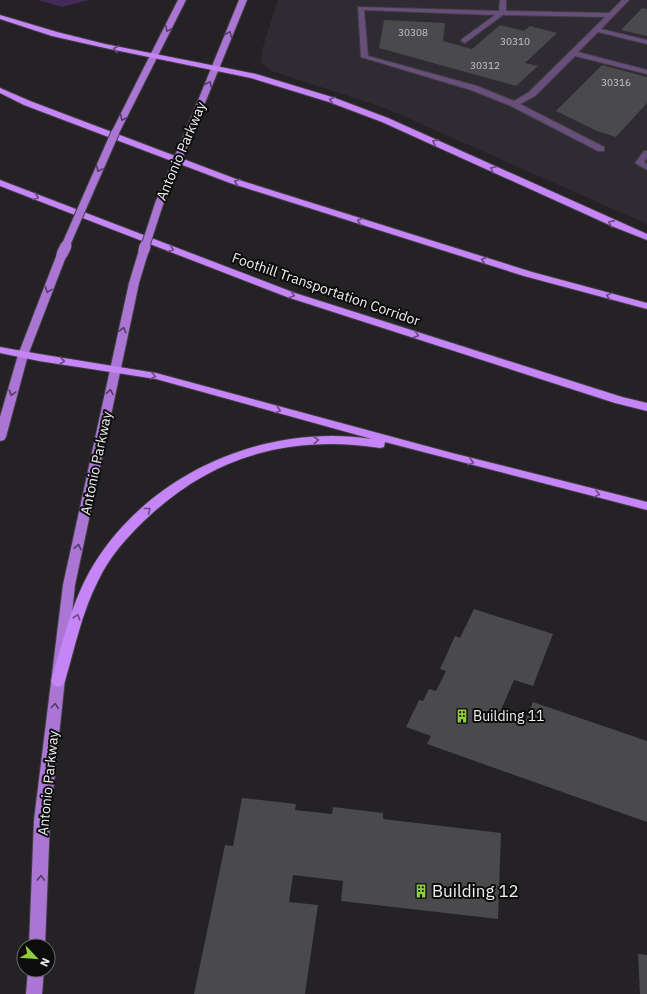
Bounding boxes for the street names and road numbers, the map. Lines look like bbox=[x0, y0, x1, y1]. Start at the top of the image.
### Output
street label: Antonio Parkway bbox=[152, 99, 210, 203]
street label: Foothill Transportation Corridor bbox=[230, 248, 422, 330]
street label: Antonio Parkway bbox=[76, 409, 116, 517]
street label: Antonio Parkway bbox=[34, 730, 62, 836]

